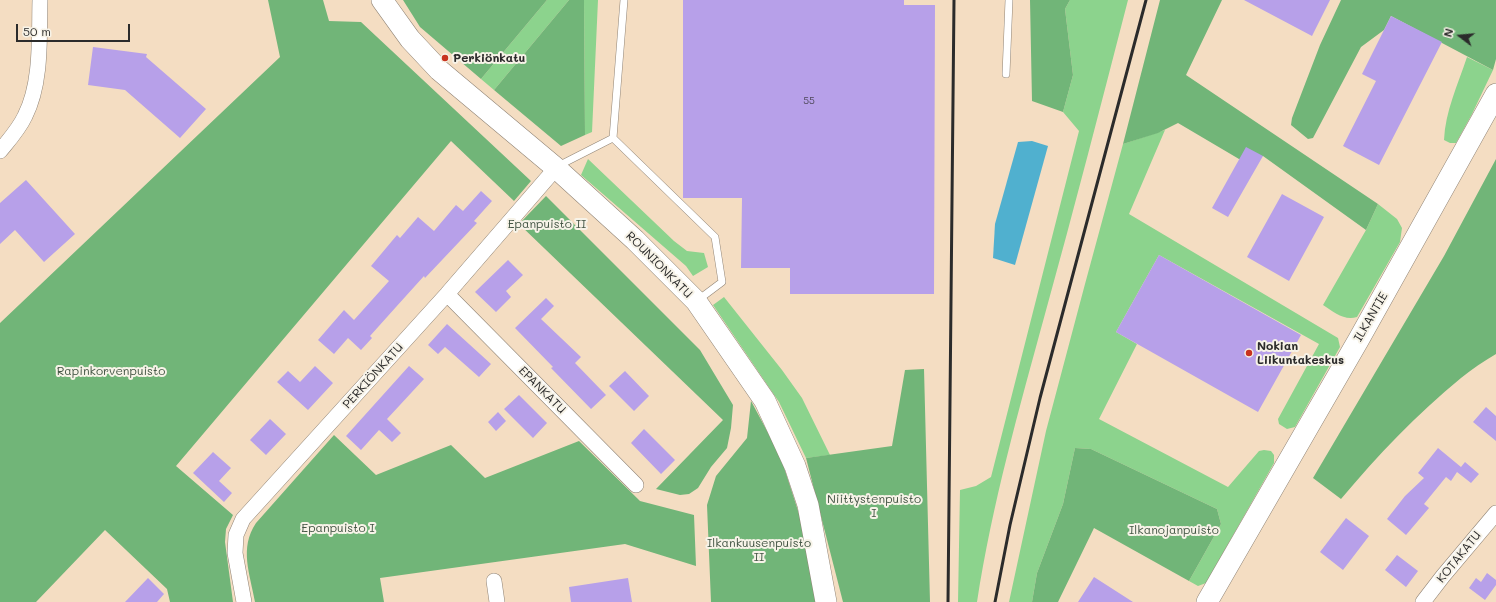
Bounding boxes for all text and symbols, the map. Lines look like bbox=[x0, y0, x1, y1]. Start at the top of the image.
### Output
scale bar bbox=[18, 16, 132, 42]
north arrow bbox=[1440, 16, 1480, 56]
text: 50 m bbox=[23, 23, 51, 39]
text: N bbox=[1440, 26, 1456, 39]
place label: Perkiönkatu bbox=[453, 51, 525, 65]
marker: Perkiönkatu bbox=[440, 53, 450, 63]
house number: 55 bbox=[803, 95, 815, 107]
park label: Epanpuisto II bbox=[508, 217, 586, 231]
street label: ROUNIONKATU bbox=[623, 229, 695, 301]
street label: ILKANTIE bbox=[1351, 290, 1391, 344]
place label: Nokian Liikuntakeskus bbox=[1257, 339, 1344, 367]
street label: PERKIÖNKATU bbox=[340, 340, 406, 412]
marker: Nokian Liikuntakeskus bbox=[1244, 348, 1254, 358]
street label: EPANKATU bbox=[515, 363, 569, 417]
park label: Rapinkorvenpuisto bbox=[57, 364, 165, 378]
park label: Niittystenpuisto I bbox=[827, 492, 921, 520]
park label: Epanpuisto I bbox=[301, 521, 375, 535]
park label: Ilkanojanpuisto bbox=[1129, 523, 1219, 537]
street label: KOTAKATU bbox=[1434, 528, 1484, 586]
park label: Ilkankuusenpuisto II bbox=[707, 536, 811, 564]

